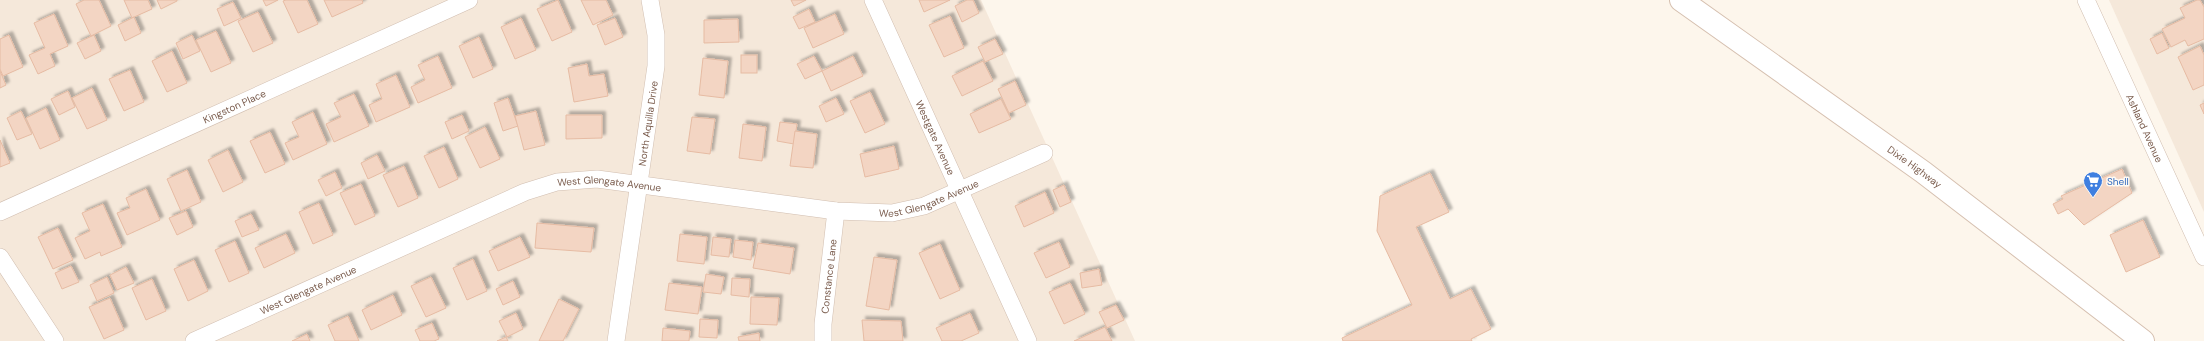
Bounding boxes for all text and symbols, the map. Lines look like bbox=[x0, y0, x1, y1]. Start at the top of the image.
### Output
street label: North Aquilla Drive bbox=[636, 80, 661, 167]
street label: Kingston Place bbox=[201, 87, 268, 126]
street label: Ashland Avenue bbox=[2123, 92, 2166, 165]
street label: Westgate Avenue bbox=[912, 98, 958, 177]
street label: Dixie Highway bbox=[1885, 143, 1944, 191]
supermarket icon: Shell bbox=[2082, 170, 2104, 198]
street label: West Glengate Avenue bbox=[557, 173, 662, 195]
place label: Shell bbox=[2107, 175, 2129, 188]
street label: West Glengate Avenue bbox=[879, 177, 981, 220]
street label: Constance Lane bbox=[818, 238, 840, 314]
street label: West Glengate Avenue bbox=[258, 263, 359, 318]

